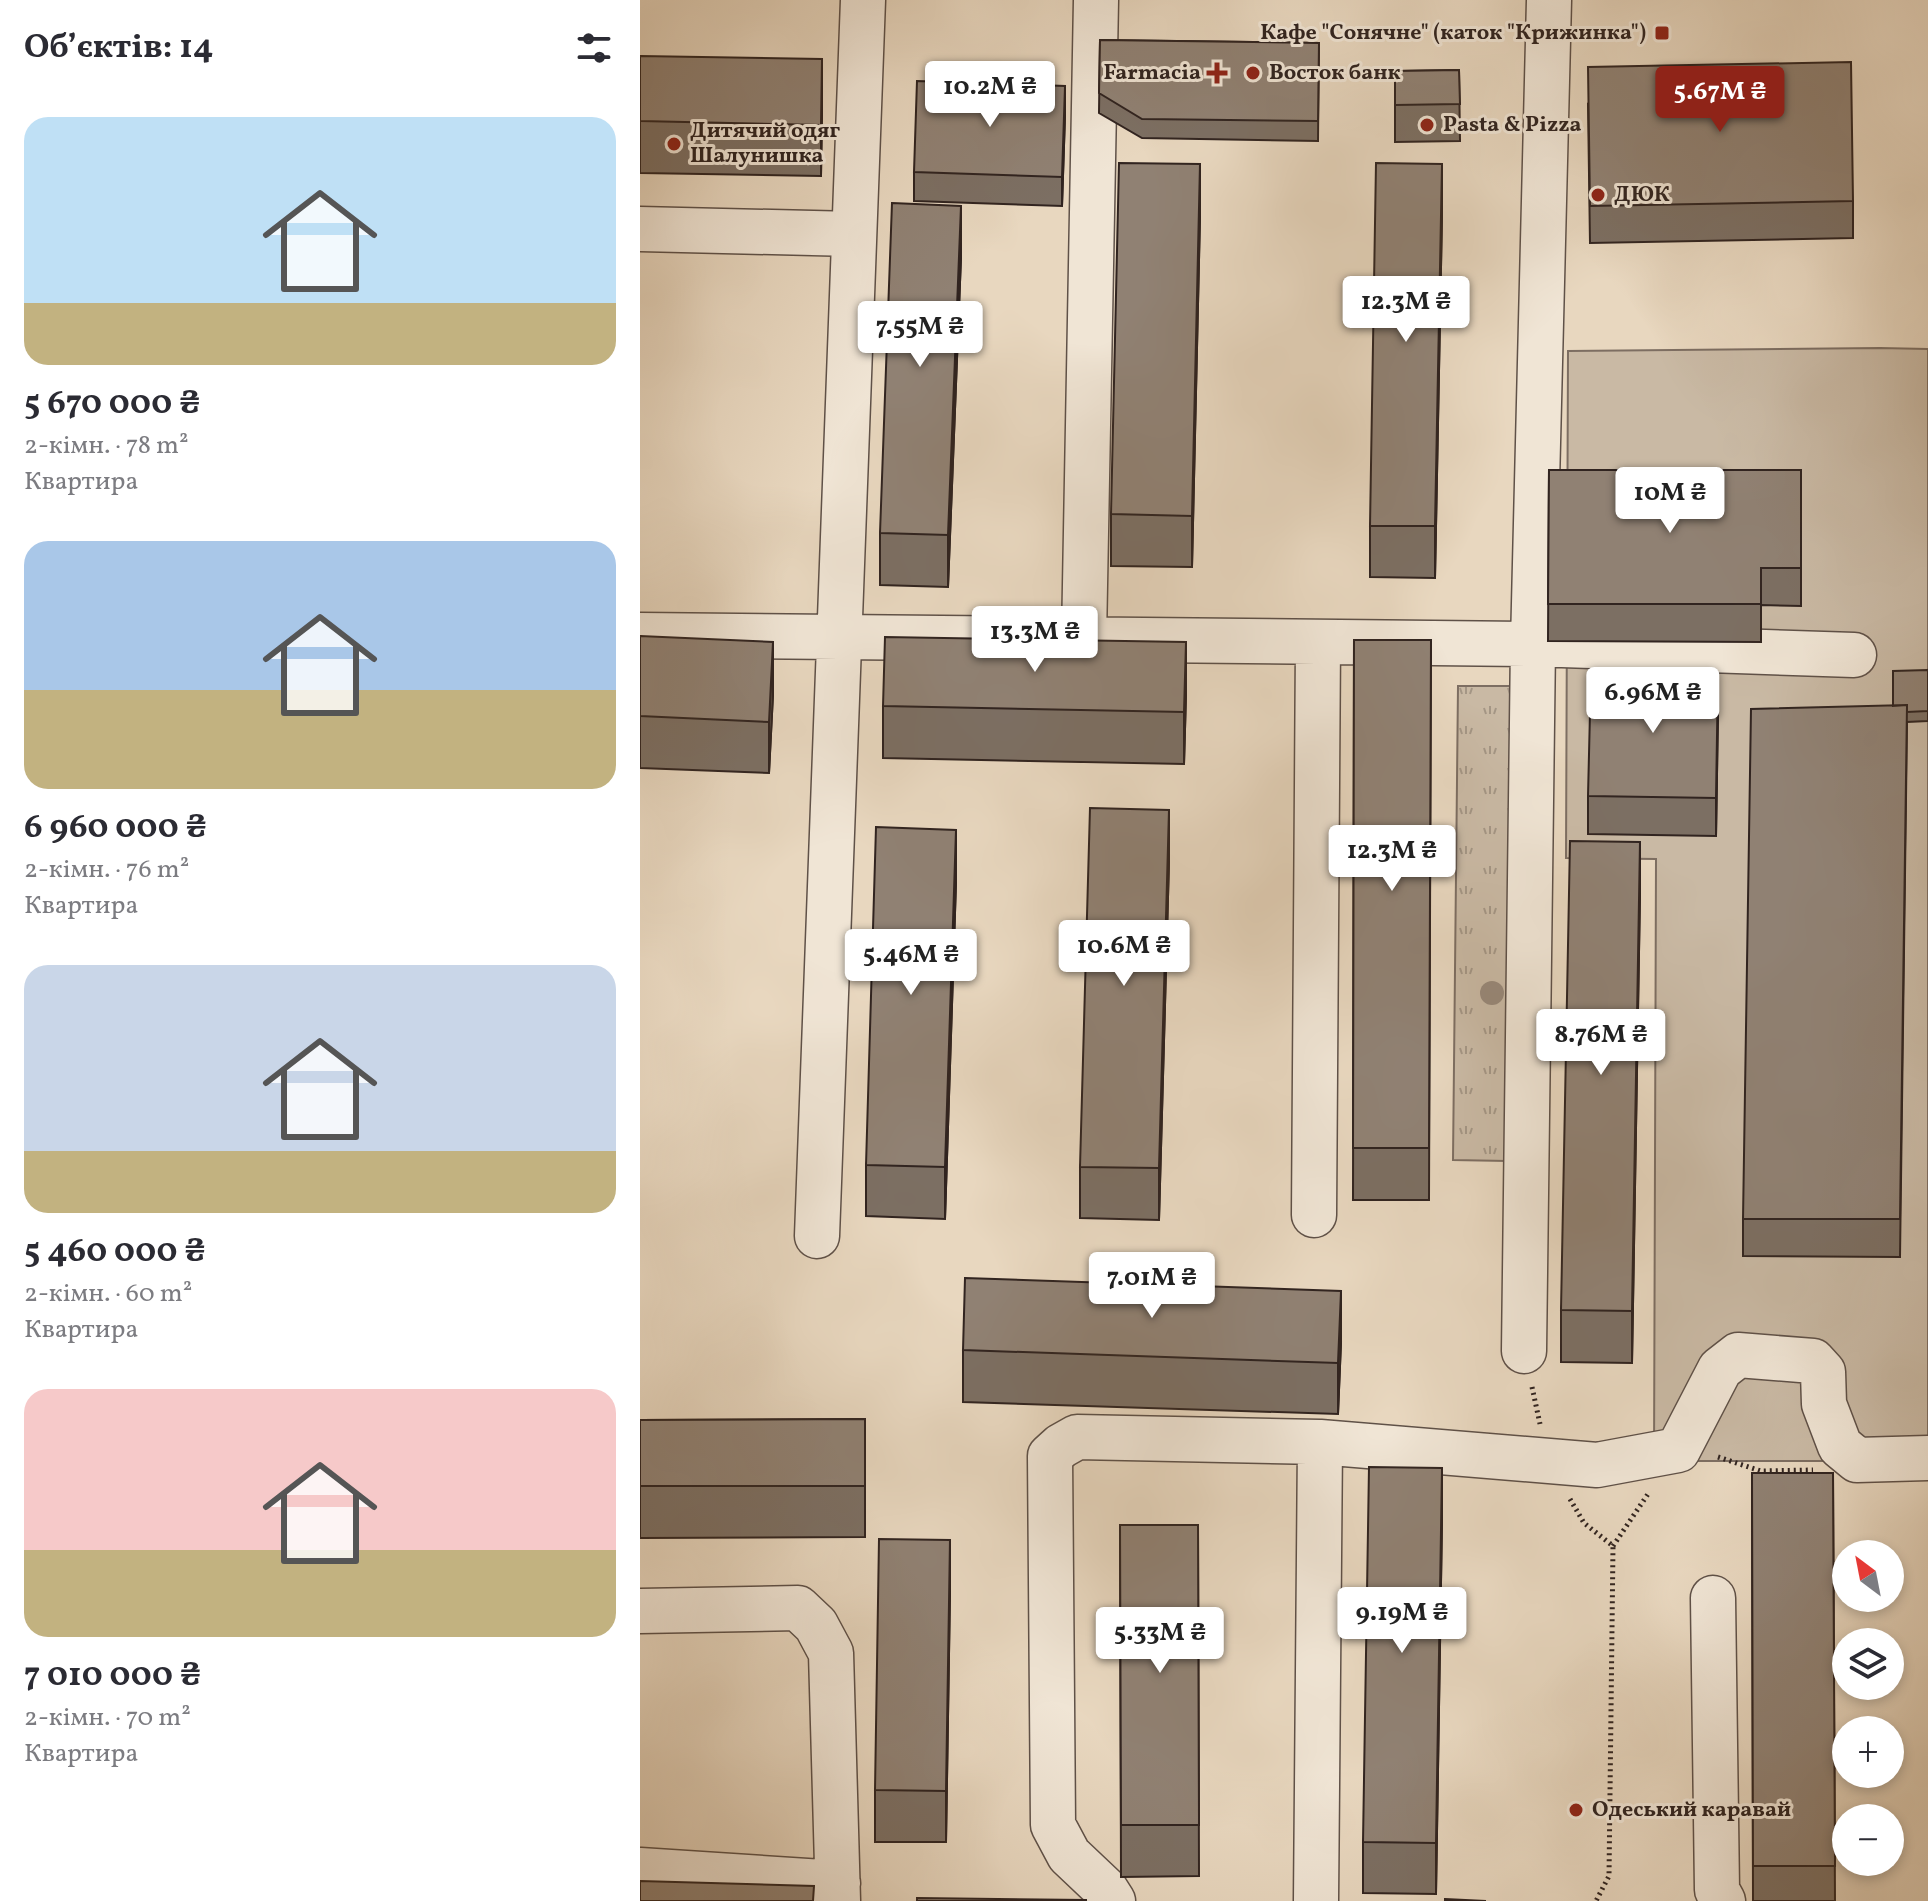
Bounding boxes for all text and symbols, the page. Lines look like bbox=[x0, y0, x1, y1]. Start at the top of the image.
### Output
place label: Кафе "Сонячне" (каток "Крижинка") bbox=[1260, 18, 1646, 49]
marker: Кафе "Сонячне" (каток "Крижинка") bbox=[1653, 24, 1671, 42]
text: Об’єктів: 14 bbox=[24, 25, 214, 72]
icon: filters bbox=[572, 26, 616, 70]
place label: Farmacia bbox=[1103, 58, 1201, 89]
place label: Восток банк bbox=[1269, 58, 1401, 89]
pin: 10.2M ₴ bbox=[916, 61, 1064, 129]
marker: Farmacia bbox=[1208, 64, 1226, 82]
marker: Восток банк bbox=[1244, 64, 1262, 82]
pin: 5.67M ₴ bbox=[1646, 66, 1794, 134]
text: 10.2M ₴ bbox=[943, 69, 1037, 105]
text: 5.67M ₴ bbox=[1673, 74, 1767, 110]
place label: Pasta & Pizza bbox=[1443, 110, 1581, 141]
place label: Дитячий одяг Шалунишка bbox=[690, 116, 841, 172]
marker: Pasta & Pizza bbox=[1418, 116, 1436, 134]
marker: Дитячий одяг Шалунишка bbox=[665, 135, 683, 153]
icon: home bbox=[248, 169, 392, 313]
place label: ДЮК bbox=[1614, 180, 1670, 211]
marker: ДЮК bbox=[1589, 186, 1607, 204]
pin: 12.3M ₴ bbox=[1332, 276, 1480, 344]
text: 12.3M ₴ bbox=[1361, 284, 1451, 320]
pin: 7.55M ₴ bbox=[846, 301, 994, 369]
text: 7.55M ₴ bbox=[876, 309, 964, 345]
text: 5 670 000 ₴ bbox=[24, 381, 200, 428]
text: 2-кімн. · 78 m² bbox=[24, 428, 189, 464]
text: Квартира bbox=[24, 464, 138, 500]
pin: 10M ₴ bbox=[1614, 467, 1726, 535]
text: 10M ₴ bbox=[1633, 475, 1707, 511]
icon: home bbox=[248, 593, 392, 737]
pin: 13.3M ₴ bbox=[961, 606, 1109, 674]
text: 13.3M ₴ bbox=[990, 614, 1080, 650]
pin: 6.96M ₴ bbox=[1579, 667, 1727, 735]
text: 6.96M ₴ bbox=[1604, 675, 1702, 711]
text: 6 960 000 ₴ bbox=[24, 805, 207, 852]
pin: 12.3M ₴ bbox=[1318, 825, 1466, 893]
text: 12.3M ₴ bbox=[1347, 833, 1437, 869]
text: 2-кімн. · 76 m² bbox=[24, 852, 189, 888]
text: Квартира bbox=[24, 888, 138, 924]
pin: 10.6M ₴ bbox=[1050, 920, 1198, 988]
text: 10.6M ₴ bbox=[1077, 928, 1171, 964]
pin: 5.46M ₴ bbox=[837, 929, 985, 997]
text: 5.46M ₴ bbox=[863, 937, 959, 973]
pin: 8.76M ₴ bbox=[1527, 1009, 1675, 1077]
icon: home bbox=[248, 1017, 392, 1161]
text: 8.76M ₴ bbox=[1554, 1017, 1648, 1053]
text: 5 460 000 ₴ bbox=[24, 1229, 206, 1276]
pin: 7.01M ₴ bbox=[1078, 1252, 1226, 1320]
text: 7.01M ₴ bbox=[1107, 1260, 1197, 1296]
text: 2-кімн. · 60 m² bbox=[24, 1276, 192, 1312]
text: Квартира bbox=[24, 1312, 138, 1348]
icon: home bbox=[248, 1441, 392, 1585]
north arrow bbox=[1832, 1540, 1904, 1612]
map controls bbox=[1832, 1540, 1904, 1876]
pin: 9.19M ₴ bbox=[1328, 1587, 1476, 1655]
text: 9.19M ₴ bbox=[1355, 1595, 1449, 1631]
pin: 5.33M ₴ bbox=[1086, 1607, 1234, 1675]
text: 5.33M ₴ bbox=[1114, 1615, 1206, 1651]
button: layers bbox=[1832, 1628, 1904, 1700]
text: 7 010 000 ₴ bbox=[24, 1653, 201, 1700]
text: 2-кімн. · 70 m² bbox=[24, 1700, 191, 1736]
button: + bbox=[1832, 1716, 1904, 1788]
text: Квартира bbox=[24, 1736, 138, 1772]
place label: Одеський каравай bbox=[1592, 1795, 1791, 1826]
marker: Одеський каравай bbox=[1567, 1801, 1585, 1819]
button: − bbox=[1832, 1804, 1904, 1876]

